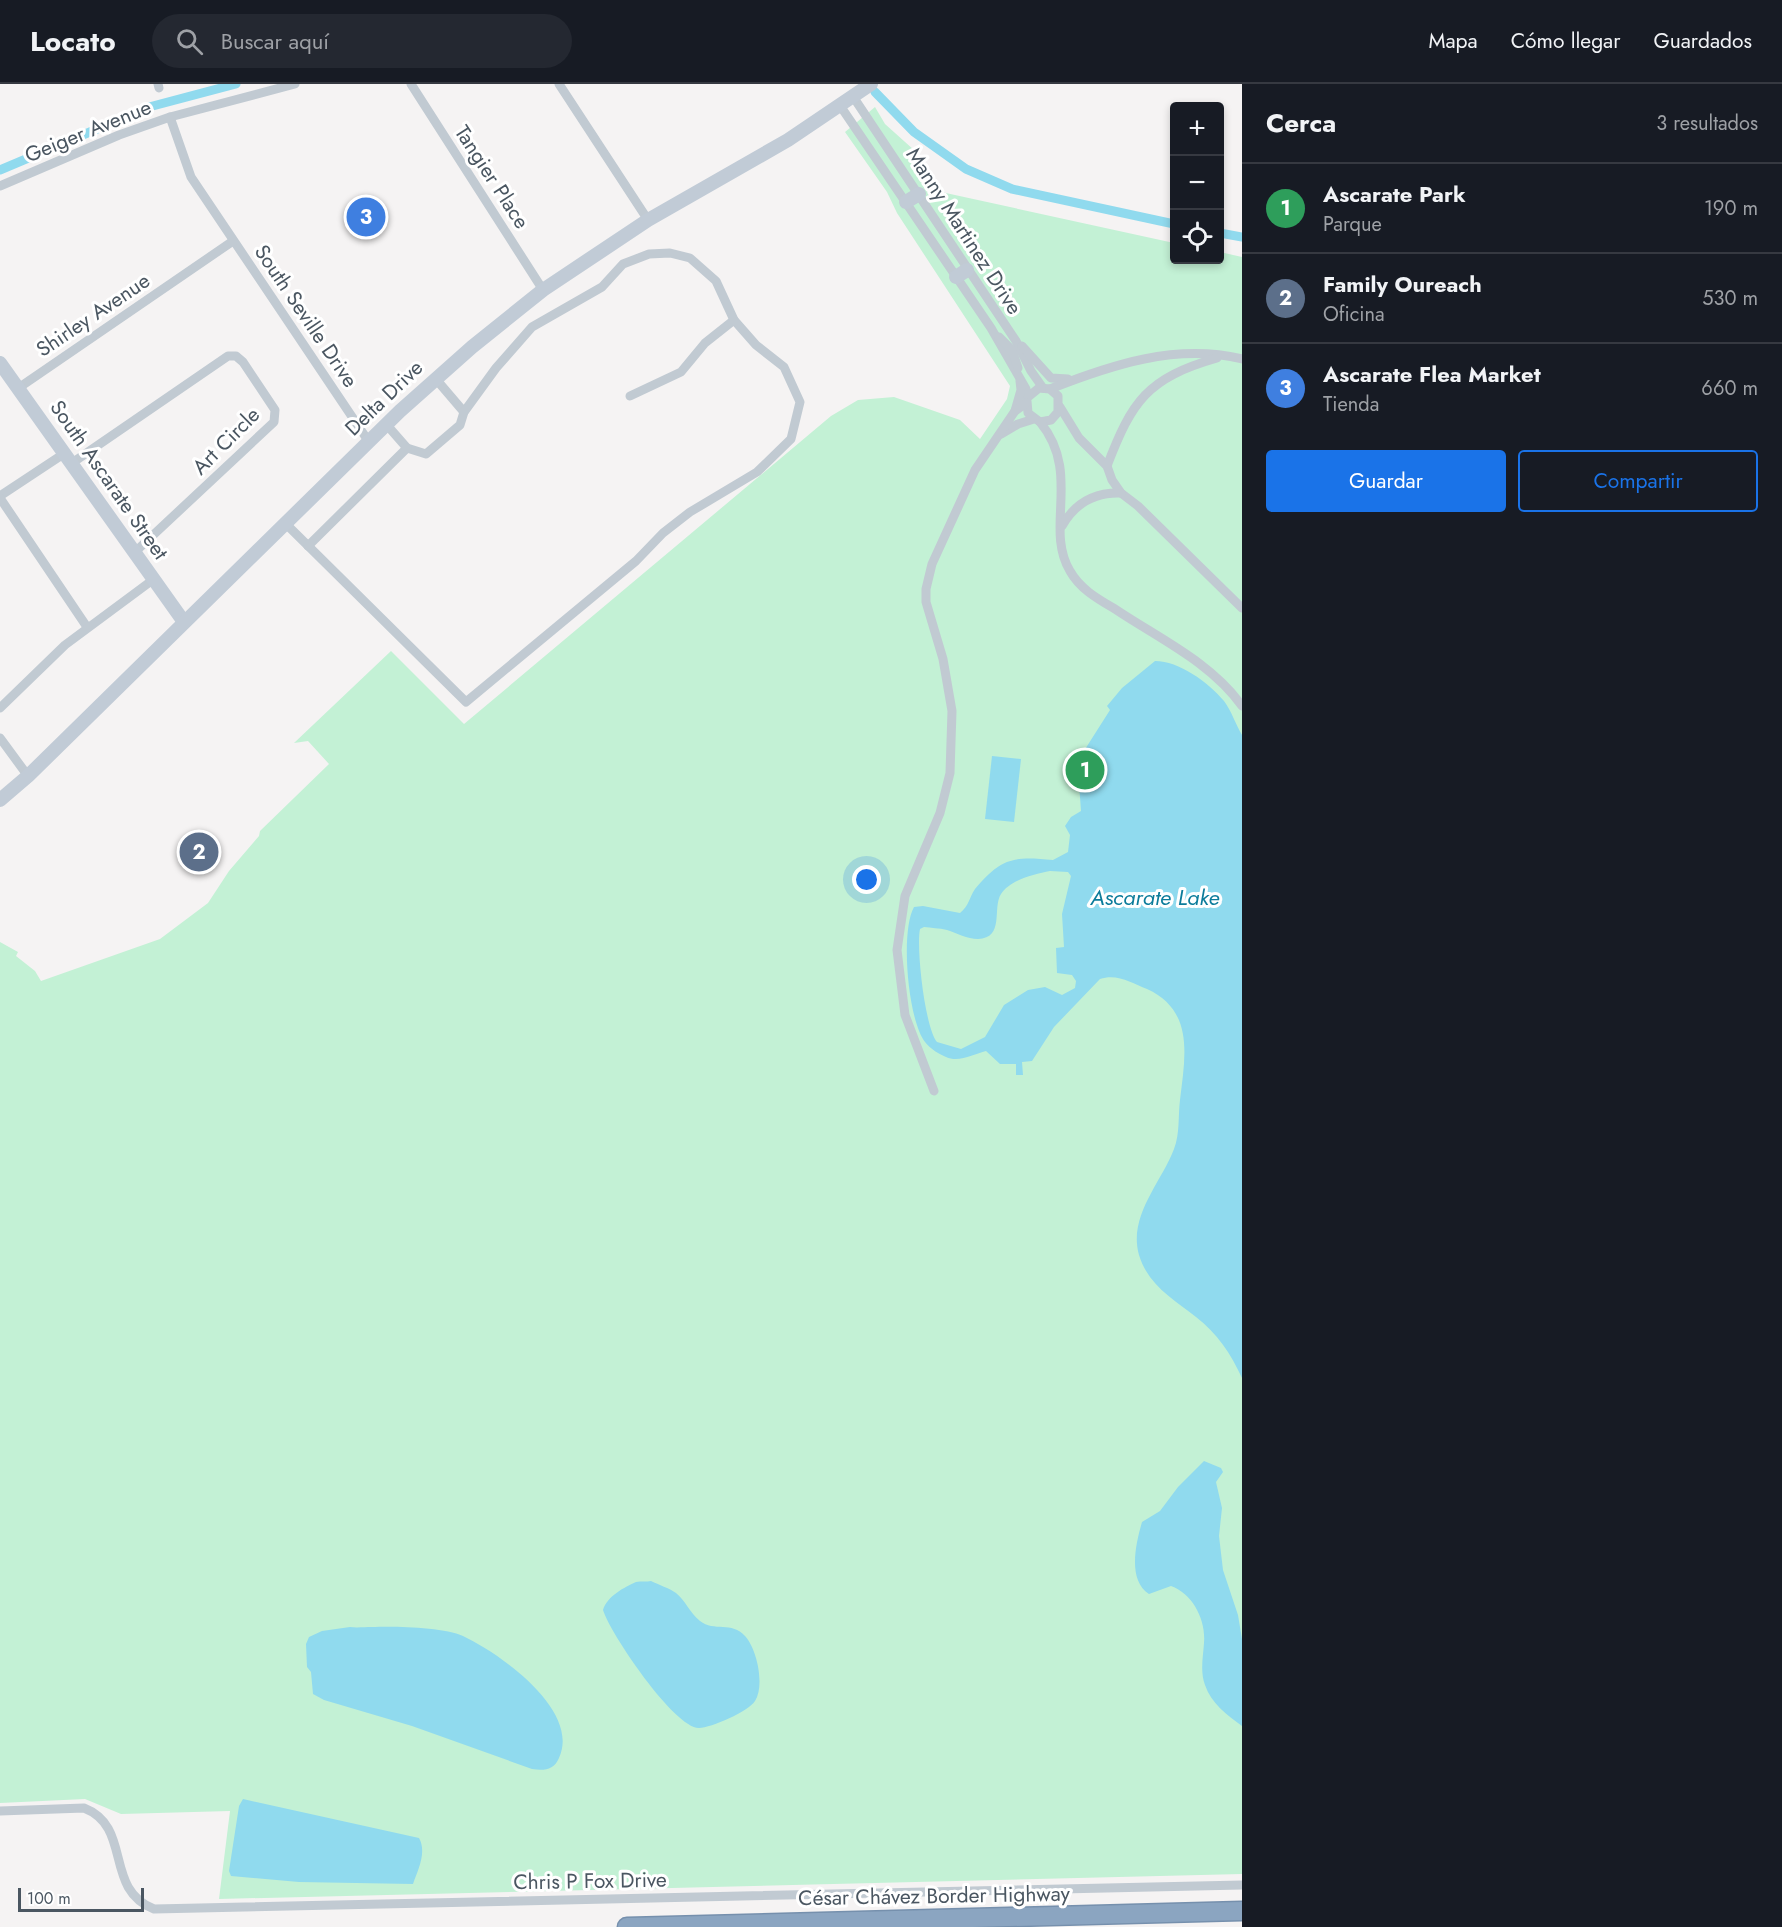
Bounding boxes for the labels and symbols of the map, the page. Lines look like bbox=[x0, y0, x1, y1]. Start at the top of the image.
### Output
street label: Geiger Avenue bbox=[20, 92, 156, 170]
street label: Tangier Place bbox=[447, 119, 537, 235]
street label: Manny Martinez Drive bbox=[899, 142, 1029, 320]
pin: 3 bbox=[346, 194, 386, 240]
street label: South Seville Drive bbox=[247, 239, 365, 394]
street label: Shirley Avenue bbox=[30, 266, 156, 364]
street label: Delta Drive bbox=[338, 353, 430, 443]
street label: South Ascarate Street bbox=[43, 394, 175, 566]
street label: Art Circle bbox=[185, 400, 267, 482]
pin: 1 bbox=[1066, 748, 1104, 792]
pin: 2 bbox=[180, 830, 218, 874]
your location bbox=[852, 865, 881, 894]
water label: Ascarate Lake bbox=[1089, 881, 1220, 913]
street label: Chris P Fox Drive bbox=[513, 1865, 667, 1897]
street label: César Chávez Border Highway bbox=[798, 1879, 1071, 1913]
scale bar bbox=[18, 1885, 144, 1912]

